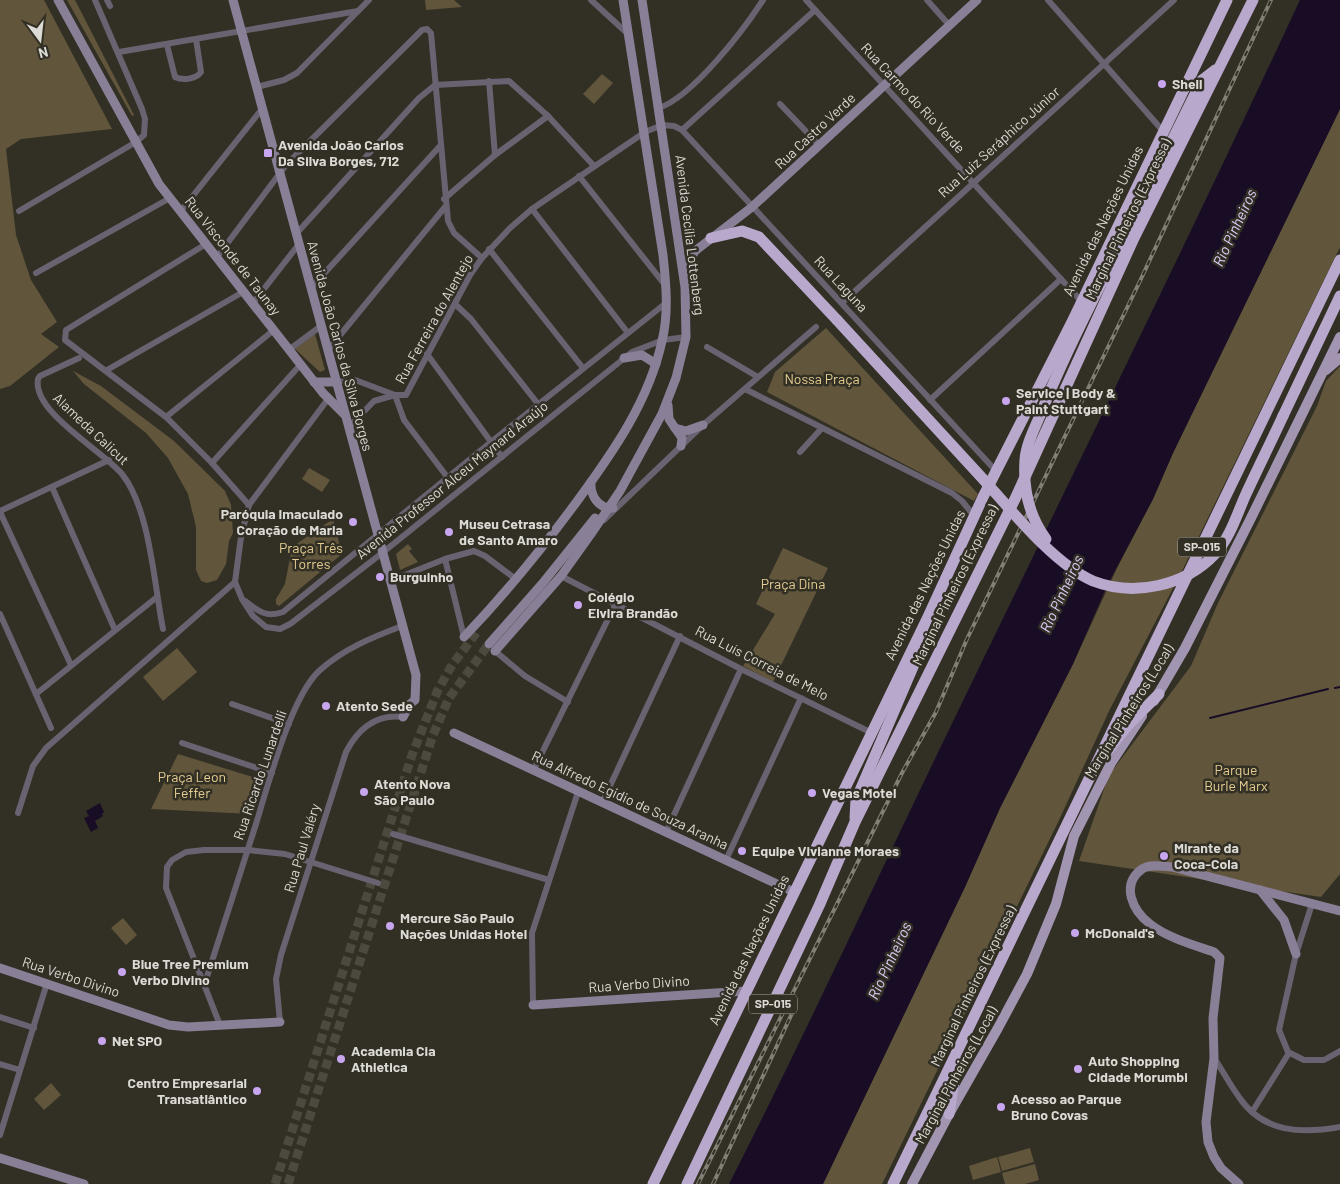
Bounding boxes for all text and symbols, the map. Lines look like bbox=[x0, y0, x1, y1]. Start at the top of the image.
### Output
north arrow bbox=[15, 15, 65, 65]
street label: Rua Carmo do Rio Verde bbox=[858, 39, 969, 156]
text: N bbox=[37, 44, 50, 62]
place label: Shell bbox=[1172, 75, 1202, 92]
marker: Shell bbox=[1156, 78, 1168, 90]
street label: Rua Luiz Seráphico Júnior bbox=[934, 82, 1063, 201]
street label: Rua Castro Verde bbox=[771, 89, 858, 172]
street label: Marginal Pinheiros (Expressa) bbox=[1081, 135, 1174, 302]
place label: Avenida João Carlos Da Silva Borges, 712 bbox=[278, 136, 404, 169]
street label: Avenida das Nações Unidas bbox=[1059, 143, 1146, 299]
marker: Avenida João Carlos Da Silva Borges, 712 bbox=[262, 147, 274, 159]
street label: Avenida Cecília Lottenberg bbox=[672, 154, 709, 316]
water label: Rio Pinheiros bbox=[1208, 186, 1260, 269]
street label: Rua Visconde de Taunay bbox=[182, 193, 285, 319]
street label: Avenida João Carlos da Silva Borges bbox=[304, 239, 377, 453]
street label: Rua Ferreira do Alentejo bbox=[391, 251, 476, 386]
street label: Rua Laguna bbox=[811, 252, 872, 315]
park label: Nossa Praça bbox=[784, 370, 860, 387]
place label: Service | Body & Paint Stuttgart bbox=[1016, 384, 1116, 417]
street label: Alameda Calicut bbox=[50, 389, 133, 468]
marker: Service | Body & Paint Stuttgart bbox=[1000, 395, 1012, 407]
street label: Avenida Professor Alceu Maynard Araújo bbox=[352, 397, 551, 562]
street label: Marginal Pinheiros (Expressa) bbox=[908, 501, 1001, 668]
place label: Paróquia Imaculado Coração de Maria bbox=[221, 505, 343, 538]
street label: Avenida das Nações Unidas bbox=[881, 507, 968, 663]
place label: Museu Cetrasa de Santo Amaro bbox=[459, 515, 558, 548]
marker: Paróquia Imaculado Coração de Maria bbox=[347, 516, 359, 528]
marker: Museu Cetrasa de Santo Amaro bbox=[443, 526, 455, 538]
road number: SP-015 bbox=[1178, 538, 1226, 556]
park label: Praça Três Torres bbox=[279, 539, 343, 572]
water label: Rio Pinheiros bbox=[1035, 552, 1087, 635]
place label: Burguinho bbox=[390, 568, 454, 585]
marker: Burguinho bbox=[374, 571, 386, 583]
park label: Praça Dina bbox=[761, 575, 825, 592]
place label: Colégio Elvira Brandão bbox=[588, 588, 678, 621]
marker: Colégio Elvira Brandão bbox=[572, 599, 584, 611]
street label: Rua Luís Correia de Melo bbox=[693, 622, 832, 704]
street label: Marginal Pinheiros (Local) bbox=[1080, 640, 1177, 781]
place label: Atento Sede bbox=[336, 697, 413, 714]
marker: Atento Sede bbox=[320, 700, 332, 712]
street label: Rua Ricardo Lunardelli bbox=[229, 708, 290, 842]
street label: Rua Alfredo Egidio de Souza Aranha bbox=[529, 746, 731, 853]
park label: Parque Burle Marx bbox=[1204, 761, 1268, 794]
park label: Praça Leon Feffer bbox=[158, 768, 226, 801]
place label: Atento Nova São Paulo bbox=[374, 775, 450, 808]
place label: Vegas Motel bbox=[822, 784, 896, 801]
marker: Atento Nova São Paulo bbox=[358, 786, 370, 798]
marker: Vegas Motel bbox=[806, 787, 818, 799]
street label: Rua Paul Valéry bbox=[280, 801, 323, 894]
place label: Mirante da Coca-Cola bbox=[1174, 839, 1239, 872]
place label: Equipe Vivianne Moraes bbox=[752, 842, 899, 859]
marker: Equipe Vivianne Moraes bbox=[736, 845, 748, 857]
marker: Mirante da Coca-Cola bbox=[1158, 850, 1170, 862]
street label: Avenida das Nações Unidas bbox=[705, 872, 792, 1028]
street label: Marginal Pinheiros (Expressa) bbox=[926, 902, 1019, 1069]
place label: Mercure São Paulo Nações Unidas Hotel bbox=[400, 909, 527, 942]
water label: Rio Pinheiros bbox=[863, 919, 915, 1002]
marker: Mercure São Paulo Nações Unidas Hotel bbox=[384, 920, 396, 932]
place label: McDonald's bbox=[1085, 924, 1154, 941]
marker: McDonald's bbox=[1069, 927, 1081, 939]
street label: Rua Verbo Divino bbox=[20, 953, 122, 1000]
place label: Blue Tree Premium Verbo Divino bbox=[132, 955, 249, 988]
marker: Blue Tree Premium Verbo Divino bbox=[116, 966, 128, 978]
street label: Rua Verbo Divino bbox=[588, 971, 690, 996]
road number: SP-015 bbox=[749, 994, 797, 1014]
street label: Marginal Pinheiros (Local) bbox=[911, 1003, 1001, 1146]
place label: Net SPO bbox=[112, 1032, 163, 1049]
marker: Net SPO bbox=[96, 1035, 108, 1047]
place label: Academia Cia Athletica bbox=[351, 1042, 436, 1075]
place label: Auto Shopping Cidade Morumbi bbox=[1088, 1052, 1188, 1085]
marker: Academia Cia Athletica bbox=[335, 1053, 347, 1065]
marker: Auto Shopping Cidade Morumbi bbox=[1072, 1063, 1084, 1075]
place label: Centro Empresarial Transatlântico bbox=[127, 1074, 247, 1107]
marker: Centro Empresarial Transatlântico bbox=[251, 1085, 263, 1097]
place label: Acesso ao Parque Bruno Covas bbox=[1011, 1090, 1122, 1123]
marker: Acesso ao Parque Bruno Covas bbox=[995, 1101, 1007, 1113]

